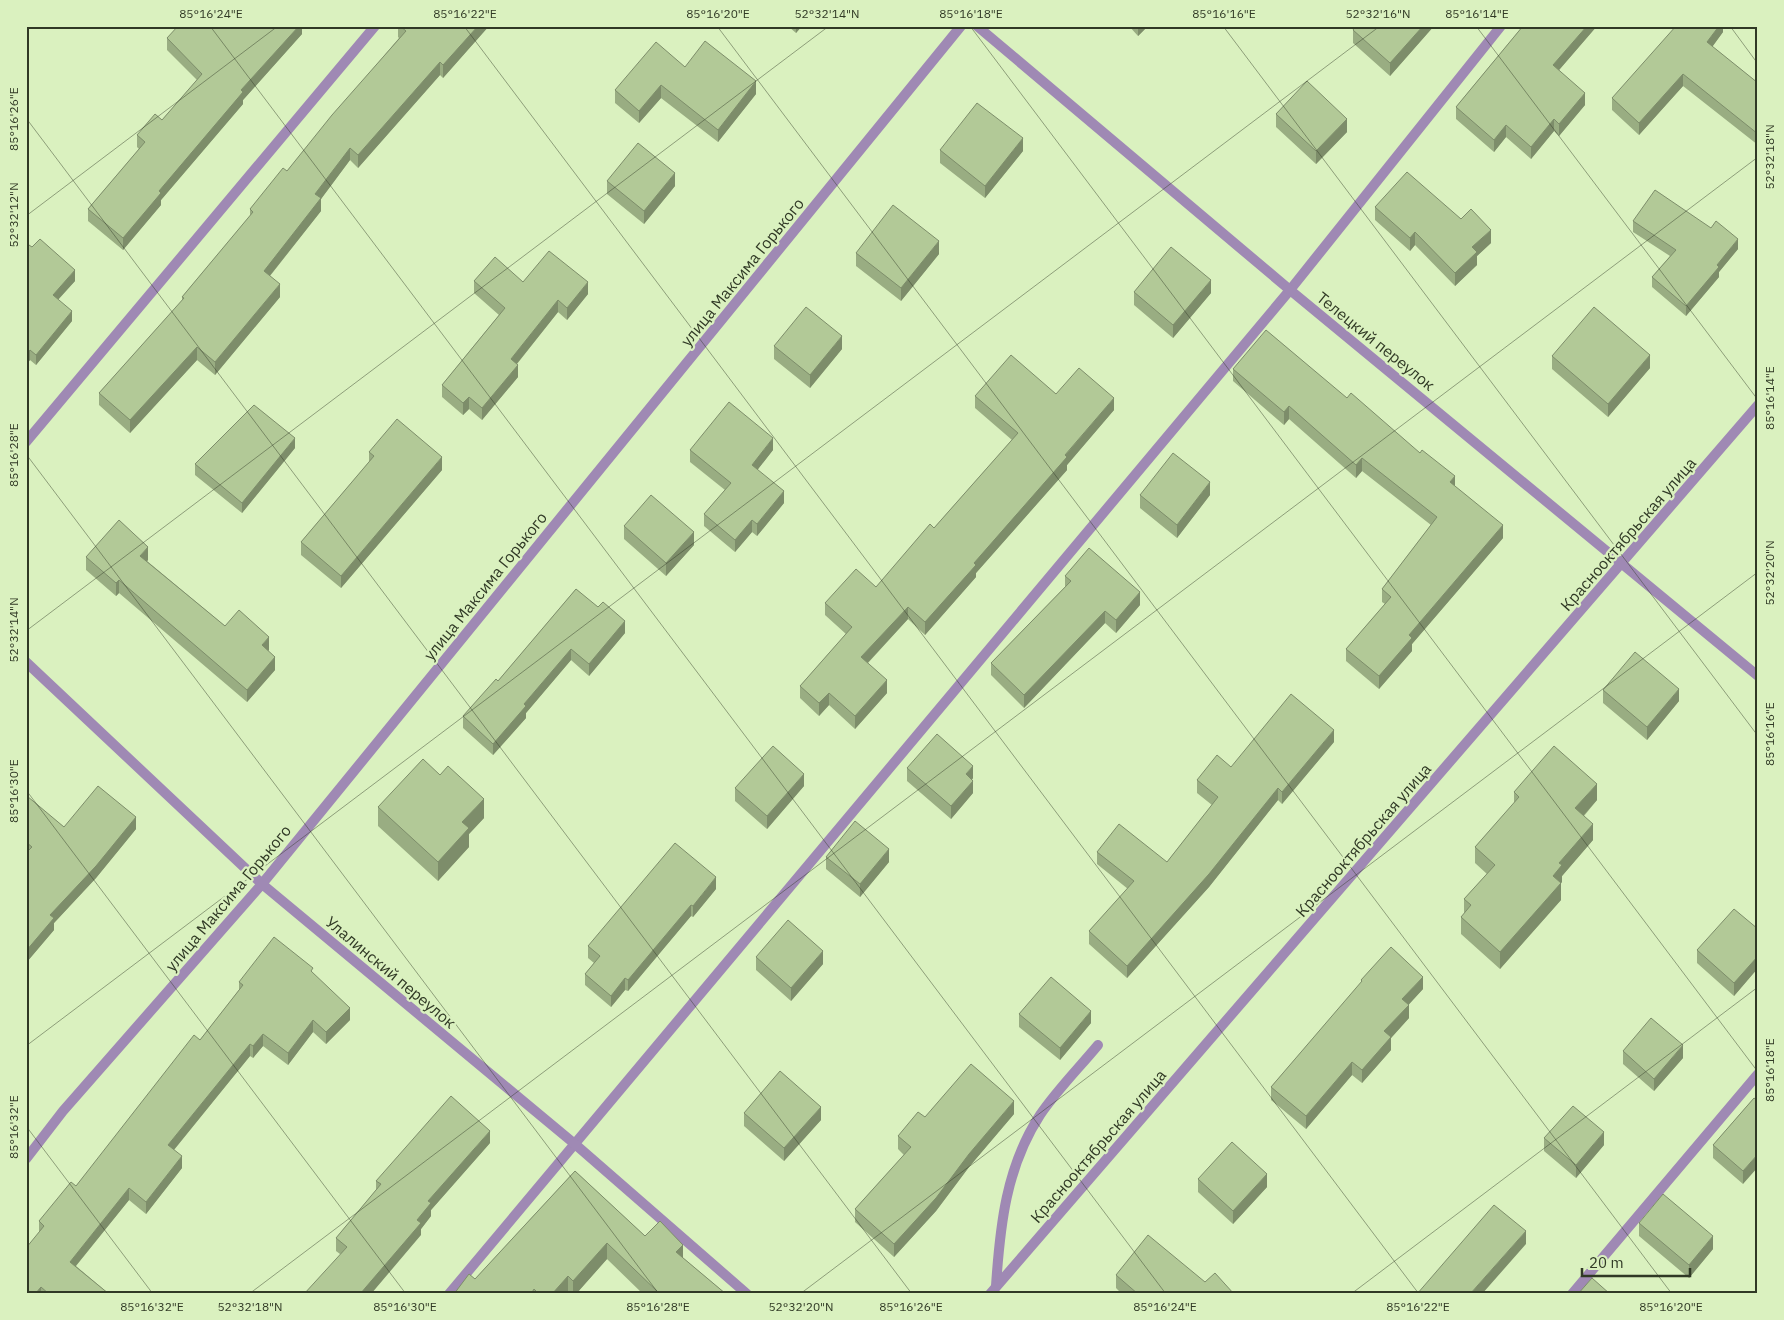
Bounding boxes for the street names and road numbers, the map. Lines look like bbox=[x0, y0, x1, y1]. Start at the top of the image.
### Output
street label: улица Максима Горького bbox=[676, 194, 808, 350]
street label: Телецкий переулок bbox=[1313, 287, 1439, 395]
street label: Краснооктябрьская улица bbox=[1556, 453, 1700, 615]
street label: улица Максима Горького bbox=[419, 508, 551, 664]
street label: Краснооктябрьская улица bbox=[1291, 759, 1435, 921]
street label: улица Максима Горького bbox=[161, 821, 295, 975]
street label: Улалинский переулок bbox=[322, 912, 460, 1033]
street label: Краснооктябрьская улица bbox=[1026, 1065, 1170, 1227]

